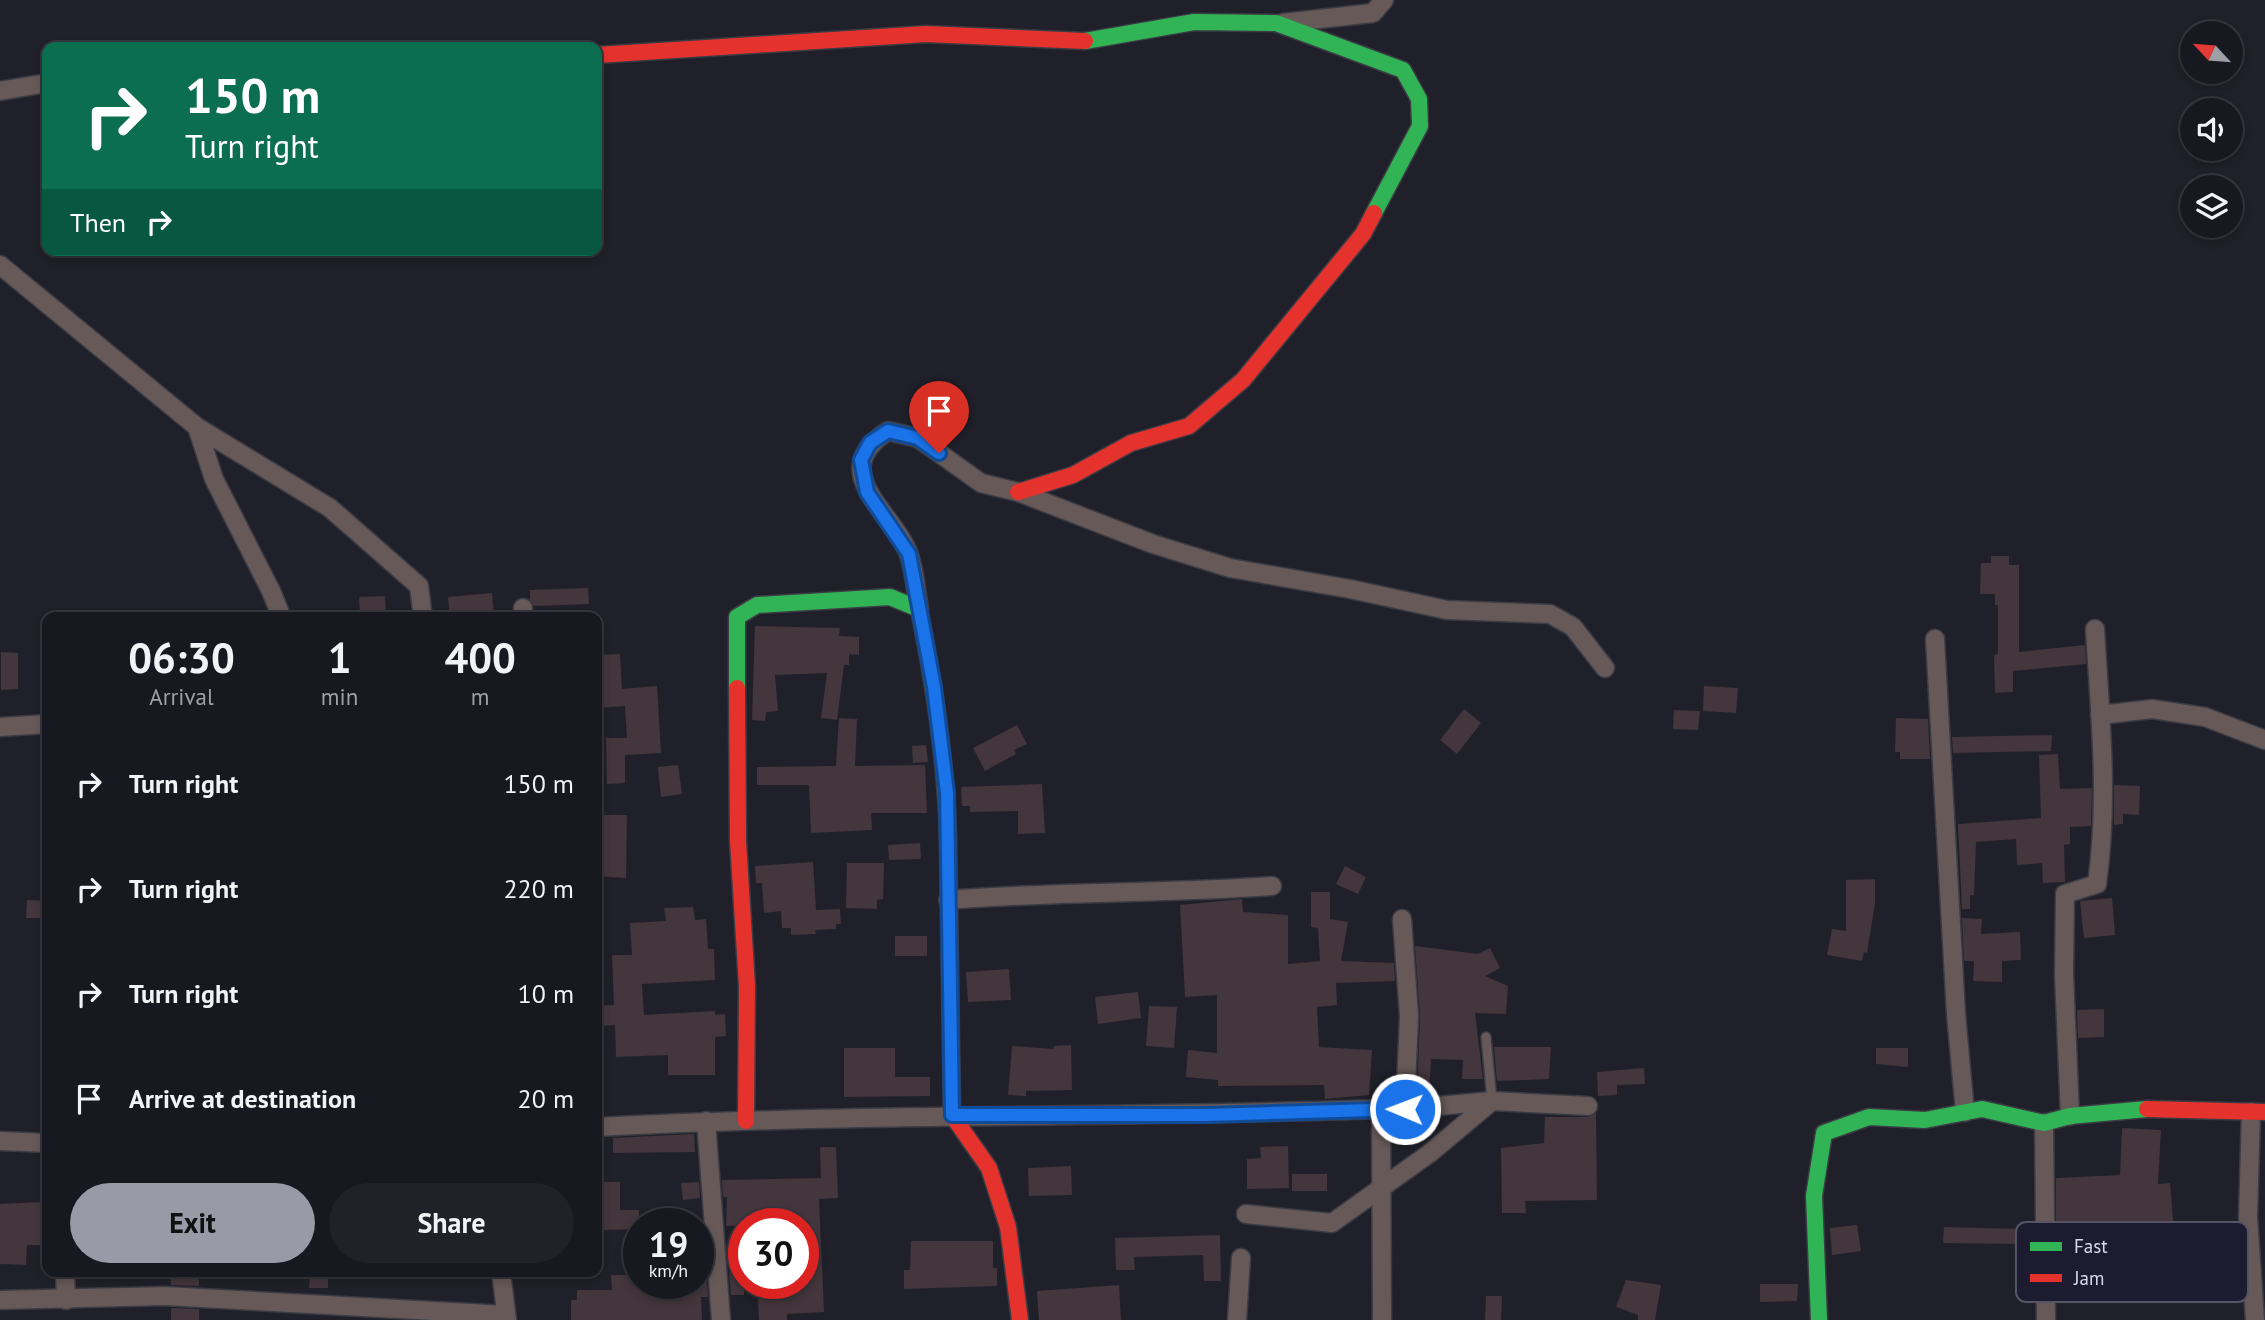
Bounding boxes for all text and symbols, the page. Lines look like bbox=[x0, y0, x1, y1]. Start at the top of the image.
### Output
north arrow bbox=[2180, 21, 2244, 84]
map controls bbox=[2180, 21, 2243, 238]
text: 150 m bbox=[185, 63, 320, 127]
icon: right bbox=[70, 70, 161, 161]
button: sound bbox=[2180, 98, 2243, 161]
text: Turn right bbox=[185, 125, 319, 167]
button: layers bbox=[2180, 175, 2243, 238]
icon: right bbox=[140, 203, 178, 241]
text: Then bbox=[70, 206, 126, 239]
pin bbox=[909, 381, 969, 453]
icon: arrive bbox=[920, 392, 958, 430]
text: 06:30 bbox=[128, 630, 235, 685]
text: 1 bbox=[328, 630, 351, 685]
text: 400 bbox=[444, 630, 516, 685]
text: Arrival bbox=[149, 682, 214, 711]
text: min bbox=[321, 682, 358, 711]
text: m bbox=[471, 682, 489, 711]
icon: right bbox=[70, 765, 108, 803]
text: Turn right bbox=[129, 767, 238, 800]
text: 150 m bbox=[503, 767, 574, 800]
icon: right bbox=[70, 870, 108, 908]
text: Turn right bbox=[129, 872, 238, 905]
text: 220 m bbox=[503, 872, 574, 905]
icon: right bbox=[70, 975, 108, 1013]
text: Turn right bbox=[129, 977, 238, 1010]
text: 10 m bbox=[518, 977, 574, 1010]
position arrow bbox=[1368, 1072, 1442, 1146]
icon: arrive bbox=[70, 1080, 108, 1118]
text: Arrive at destination bbox=[129, 1082, 356, 1115]
text: 20 m bbox=[518, 1082, 574, 1115]
button: Exit bbox=[70, 1183, 315, 1263]
button: Share bbox=[329, 1183, 574, 1263]
speed limit sign: 30 bbox=[728, 1208, 819, 1299]
text: 19 bbox=[649, 1221, 688, 1267]
legend bbox=[2016, 1222, 2248, 1302]
text: Fast bbox=[2074, 1234, 2108, 1258]
text: km/h bbox=[649, 1259, 688, 1282]
text: Jam bbox=[2073, 1266, 2104, 1290]

